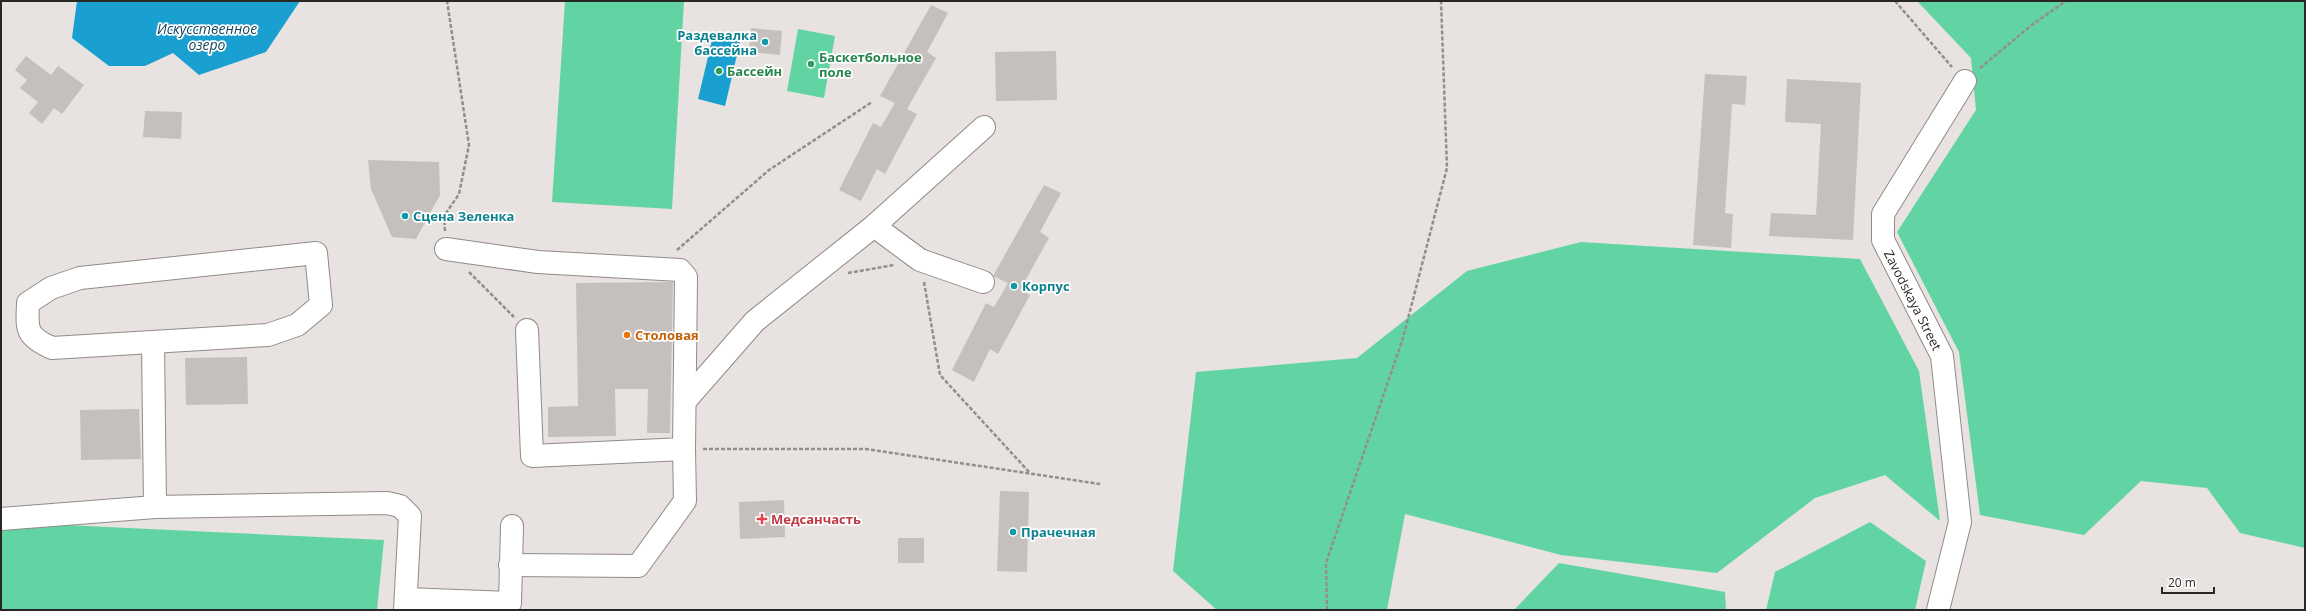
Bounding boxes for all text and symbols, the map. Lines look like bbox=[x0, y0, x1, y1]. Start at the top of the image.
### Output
water label: Искусственное озеро bbox=[157, 19, 257, 54]
place label: Раздевалка бассейна bbox=[677, 26, 757, 59]
marker: Раздевалка бассейна bbox=[760, 37, 770, 47]
place label: Баскетбольное поле bbox=[819, 48, 922, 81]
marker: Баскетбольное поле bbox=[806, 59, 816, 69]
place label: Бассейн bbox=[727, 62, 782, 80]
marker: Бассейн bbox=[714, 66, 724, 76]
place label: Сцена Зеленка bbox=[413, 207, 514, 225]
marker: Сцена Зеленка bbox=[400, 211, 410, 221]
street label: Zavodskaya Street bbox=[1880, 247, 1946, 354]
place label: Корпус bbox=[1022, 277, 1070, 295]
marker: Корпус bbox=[1009, 281, 1019, 291]
place label: Столовая bbox=[635, 326, 699, 344]
marker: Столовая bbox=[622, 330, 632, 340]
place label: Медсанчасть bbox=[771, 510, 861, 528]
marker: Медсанчасть bbox=[756, 513, 768, 525]
place label: Прачечная bbox=[1021, 523, 1096, 541]
marker: Прачечная bbox=[1008, 527, 1018, 537]
scale bar bbox=[2162, 569, 2214, 595]
text: 20 m bbox=[2168, 574, 2196, 591]

